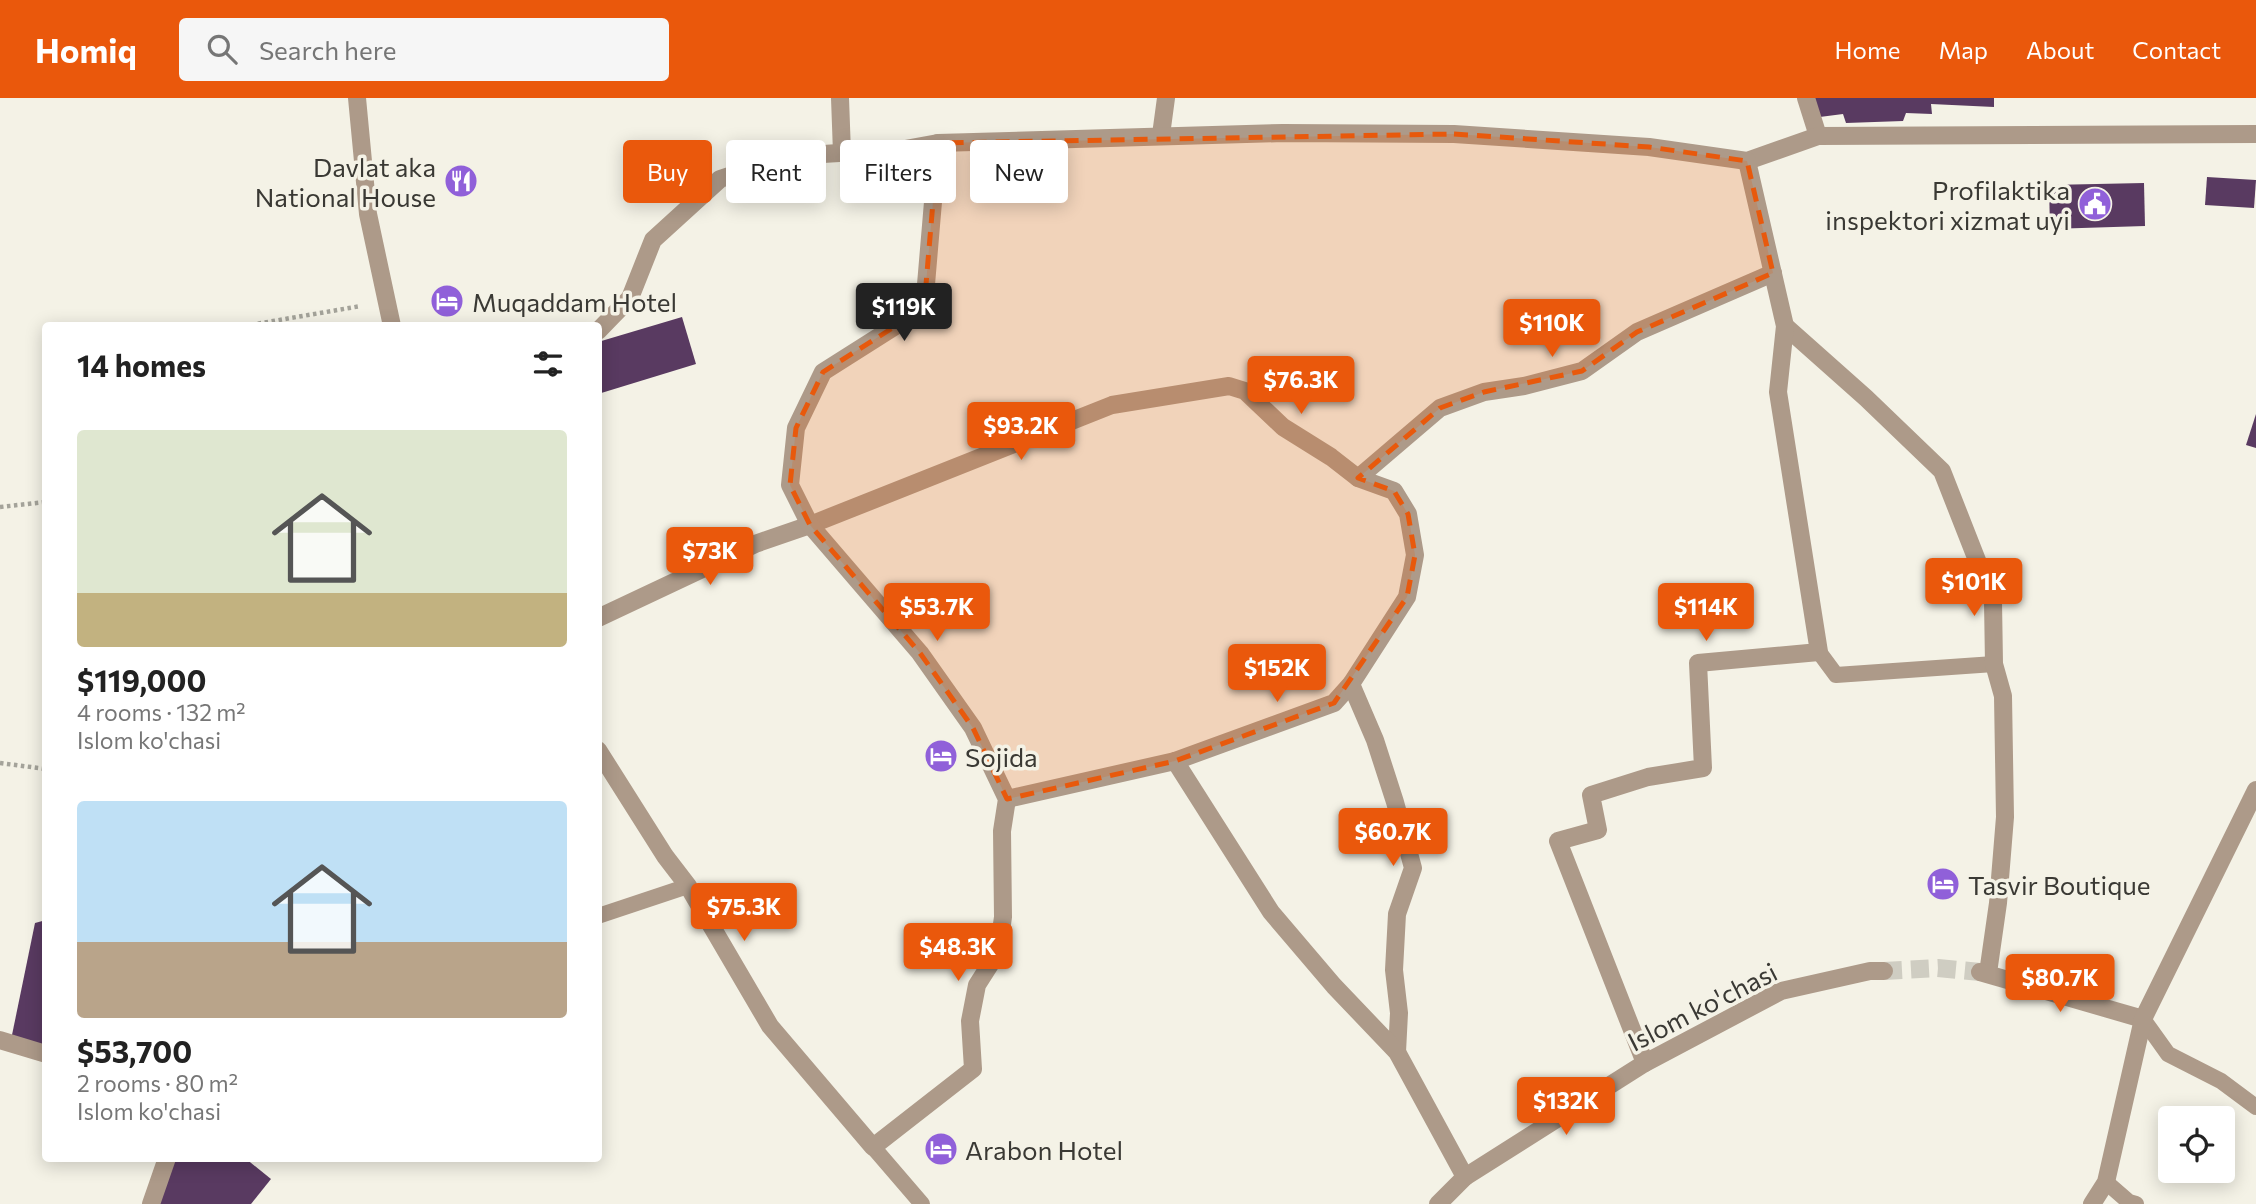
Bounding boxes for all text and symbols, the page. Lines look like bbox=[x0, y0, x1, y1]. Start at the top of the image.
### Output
search box bbox=[179, 18, 669, 81]
text: Homiq bbox=[35, 29, 137, 70]
icon: search bbox=[203, 30, 241, 68]
text: Search here bbox=[259, 34, 396, 65]
text: Home bbox=[1835, 35, 1901, 64]
text: Map bbox=[1939, 35, 1988, 64]
text: About bbox=[2026, 35, 2094, 64]
text: Contact bbox=[2132, 35, 2221, 64]
chip: Buy bbox=[623, 140, 712, 203]
chip: Rent bbox=[726, 140, 826, 203]
chip: Filters bbox=[840, 140, 956, 203]
chip: New bbox=[970, 140, 1068, 203]
place label: Davlat aka National House bbox=[255, 151, 436, 212]
restaurant icon: Davlat aka National House bbox=[442, 162, 480, 200]
place label: Profilaktika inspektori xizmat uyi bbox=[1825, 174, 2070, 235]
public building icon: Profilaktika inspektori xizmat uyi bbox=[2076, 185, 2114, 223]
hotel icon: Muqaddam Hotel bbox=[428, 282, 466, 320]
pin: $119K bbox=[855, 284, 953, 343]
place label: Muqaddam Hotel bbox=[472, 286, 677, 317]
text: $119K bbox=[872, 292, 936, 320]
pin: $110K bbox=[1503, 300, 1601, 359]
text: $110K bbox=[1519, 308, 1585, 336]
icon: filters bbox=[529, 345, 567, 383]
text: 14 homes bbox=[77, 346, 206, 383]
pin: $76.3K bbox=[1244, 356, 1358, 416]
text: $76.3K bbox=[1263, 365, 1339, 393]
pin: $93.2K bbox=[964, 402, 1078, 462]
text: $93.2K bbox=[983, 411, 1059, 439]
icon: home bbox=[259, 475, 385, 601]
pin: $73K bbox=[669, 528, 751, 587]
text: $73K bbox=[682, 536, 738, 564]
pin: $101K bbox=[1925, 559, 2023, 618]
text: $101K bbox=[1941, 567, 2007, 595]
pin: $53.7K bbox=[880, 584, 994, 643]
pin: $114K bbox=[1657, 584, 1755, 643]
text: $53.7K bbox=[900, 592, 974, 620]
text: $114K bbox=[1674, 592, 1738, 620]
pin: $152K bbox=[1228, 644, 1326, 704]
text: $152K bbox=[1244, 653, 1310, 681]
text: $119,000 bbox=[77, 661, 206, 698]
text: 4 rooms · 132 m² bbox=[77, 698, 246, 726]
text: Islom ko'chasi bbox=[77, 726, 221, 754]
hotel icon: Sojida bbox=[922, 737, 960, 775]
place label: Sojida bbox=[965, 741, 1038, 772]
pin: $60.7K bbox=[1336, 808, 1450, 868]
text: $60.7K bbox=[1355, 817, 1431, 845]
icon: home bbox=[259, 846, 385, 972]
hotel icon: Tasvir Boutique bbox=[1924, 865, 1962, 903]
place label: Tasvir Boutique bbox=[1968, 869, 2151, 900]
pin: $75.3K bbox=[687, 884, 801, 943]
text: $75.3K bbox=[707, 892, 781, 920]
pin: $48.3K bbox=[901, 924, 1015, 983]
text: $48.3K bbox=[920, 932, 996, 960]
pin: $80.7K bbox=[2003, 954, 2117, 1014]
street label: Islom ko'chasi bbox=[1622, 955, 1782, 1057]
text: $80.7K bbox=[2022, 963, 2098, 991]
text: $53,700 bbox=[77, 1032, 192, 1069]
text: 2 rooms · 80 m² bbox=[77, 1069, 238, 1097]
pin: $132K bbox=[1517, 1077, 1615, 1137]
text: $132K bbox=[1533, 1086, 1599, 1114]
text: Islom ko'chasi bbox=[77, 1097, 221, 1125]
map controls bbox=[2158, 1106, 2235, 1183]
button: locate bbox=[2158, 1106, 2235, 1183]
hotel icon: Arabon Hotel bbox=[922, 1130, 960, 1168]
place label: Arabon Hotel bbox=[965, 1134, 1123, 1165]

